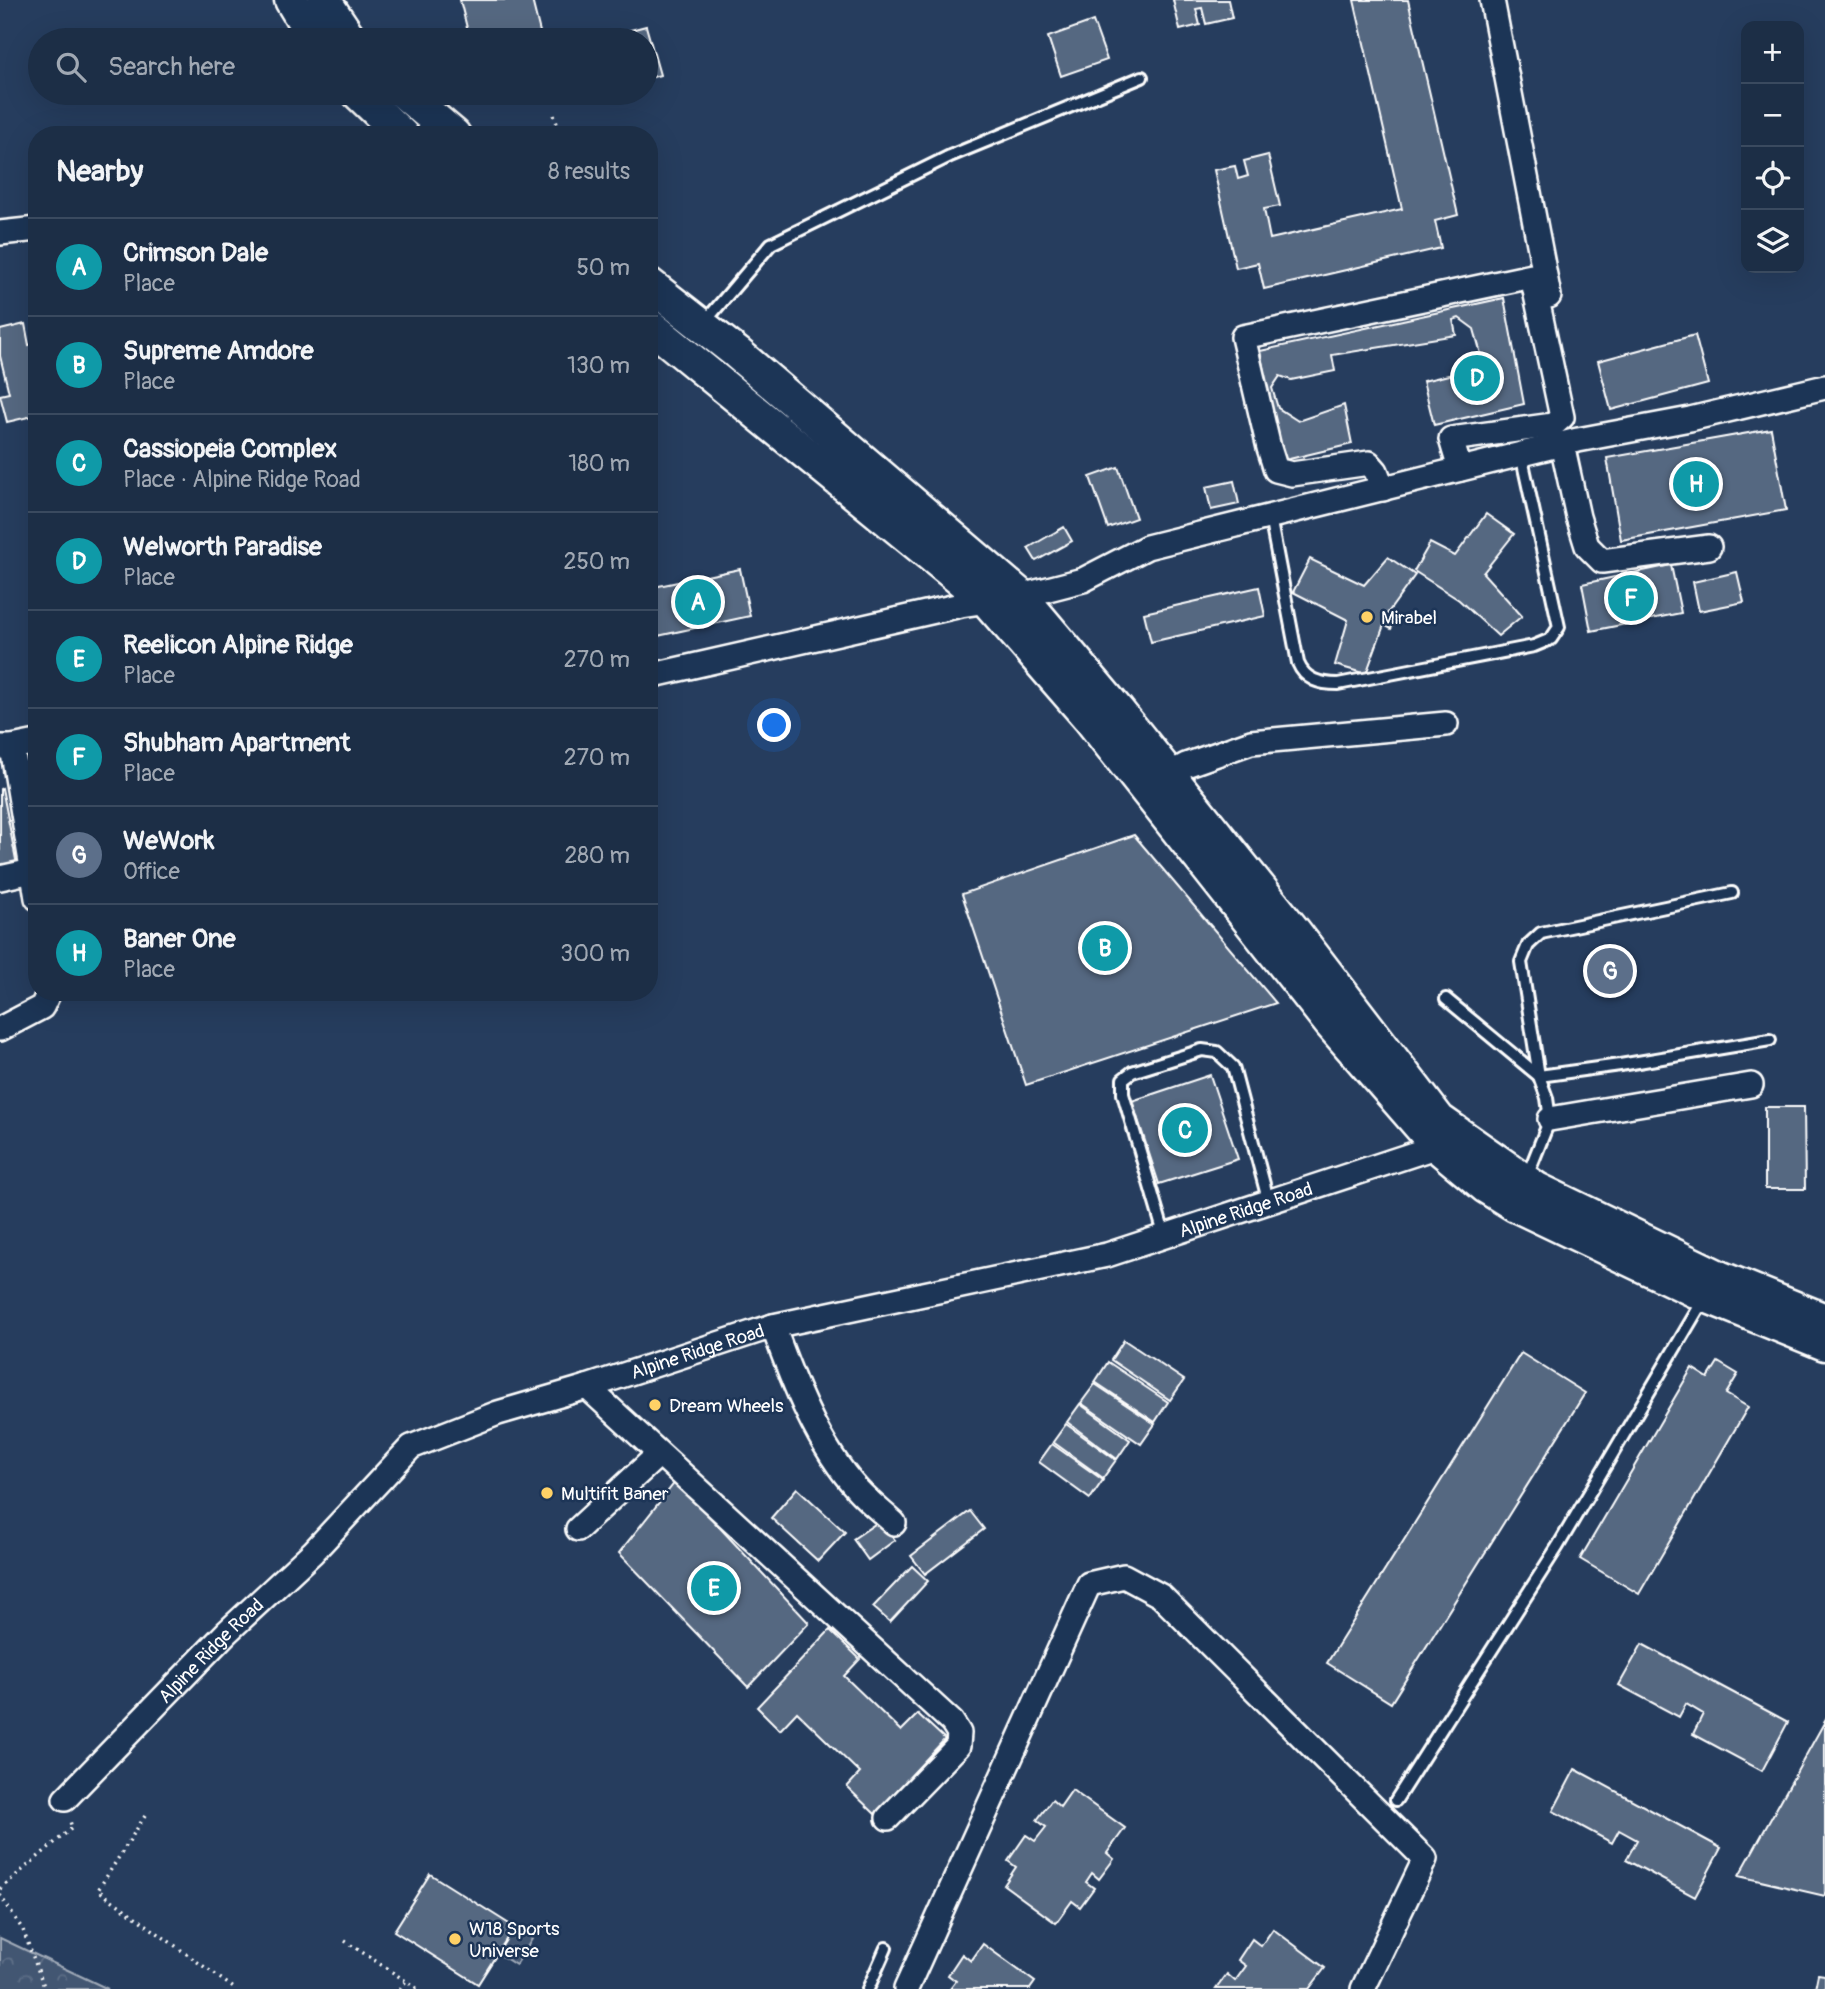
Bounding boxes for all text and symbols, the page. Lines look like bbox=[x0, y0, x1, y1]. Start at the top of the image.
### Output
map controls bbox=[1741, 21, 1804, 273]
button: + bbox=[1741, 21, 1804, 84]
search box bbox=[28, 28, 658, 105]
icon: search bbox=[52, 48, 90, 86]
text: Search here bbox=[108, 51, 235, 83]
button: − bbox=[1741, 84, 1804, 147]
button: locate bbox=[1741, 147, 1804, 210]
text: Nearby bbox=[56, 153, 143, 190]
text: 8 results bbox=[548, 157, 630, 186]
button: layers bbox=[1741, 210, 1804, 273]
text: Crimson Dale bbox=[123, 237, 268, 269]
text: A bbox=[72, 253, 86, 282]
text: 50 m bbox=[576, 253, 630, 282]
text: Place bbox=[123, 269, 175, 298]
text: Supreme Amdore bbox=[123, 335, 314, 367]
text: B bbox=[72, 351, 86, 380]
text: 130 m bbox=[567, 351, 630, 380]
pin: D bbox=[1454, 352, 1500, 404]
text: Place bbox=[123, 367, 175, 396]
text: Cassiopeia Complex bbox=[123, 433, 337, 465]
text: C bbox=[72, 449, 86, 478]
text: 180 m bbox=[568, 449, 630, 478]
pin: H bbox=[1673, 458, 1719, 510]
text: Place · Alpine Ridge Road bbox=[123, 465, 361, 494]
text: Welworth Paradise bbox=[123, 531, 322, 563]
text: D bbox=[72, 547, 86, 576]
text: 250 m bbox=[564, 547, 630, 576]
text: Place bbox=[123, 563, 175, 592]
pin: F bbox=[1608, 572, 1654, 624]
pin: A bbox=[675, 576, 721, 628]
place label: Mirabel bbox=[1381, 606, 1437, 630]
marker: Mirabel bbox=[1359, 609, 1375, 625]
text: Reelicon Alpine Ridge bbox=[123, 629, 353, 661]
text: E bbox=[73, 645, 85, 674]
text: 270 m bbox=[564, 645, 630, 674]
text: Place bbox=[123, 661, 175, 690]
your location bbox=[757, 708, 791, 742]
text: Shubham Apartment bbox=[123, 727, 351, 759]
text: F bbox=[72, 743, 86, 772]
text: 270 m bbox=[564, 743, 630, 772]
text: Place bbox=[123, 759, 175, 788]
text: WeWork bbox=[123, 825, 214, 857]
text: G bbox=[71, 841, 87, 870]
text: 280 m bbox=[564, 841, 630, 870]
text: Office bbox=[123, 857, 180, 886]
pin: B bbox=[1082, 922, 1128, 974]
text: Baner One bbox=[123, 923, 236, 955]
text: H bbox=[72, 939, 86, 968]
text: 300 m bbox=[560, 939, 630, 968]
pin: G bbox=[1587, 945, 1633, 997]
text: Place bbox=[123, 955, 175, 984]
pin: C bbox=[1162, 1104, 1208, 1156]
street label: Alpine Ridge Road bbox=[1176, 1177, 1316, 1243]
street label: Alpine Ridge Road bbox=[628, 1319, 768, 1385]
place label: Dream Wheels bbox=[669, 1394, 784, 1418]
marker: Dream Wheels bbox=[647, 1397, 663, 1413]
place label: Multifit Baner bbox=[561, 1482, 669, 1506]
marker: Multifit Baner bbox=[539, 1485, 555, 1501]
pin: E bbox=[691, 1562, 737, 1614]
street label: Alpine Ridge Road bbox=[153, 1593, 269, 1709]
place label: W18 Sports Universe bbox=[469, 1917, 560, 1963]
marker: W18 Sports Universe bbox=[447, 1931, 463, 1947]

